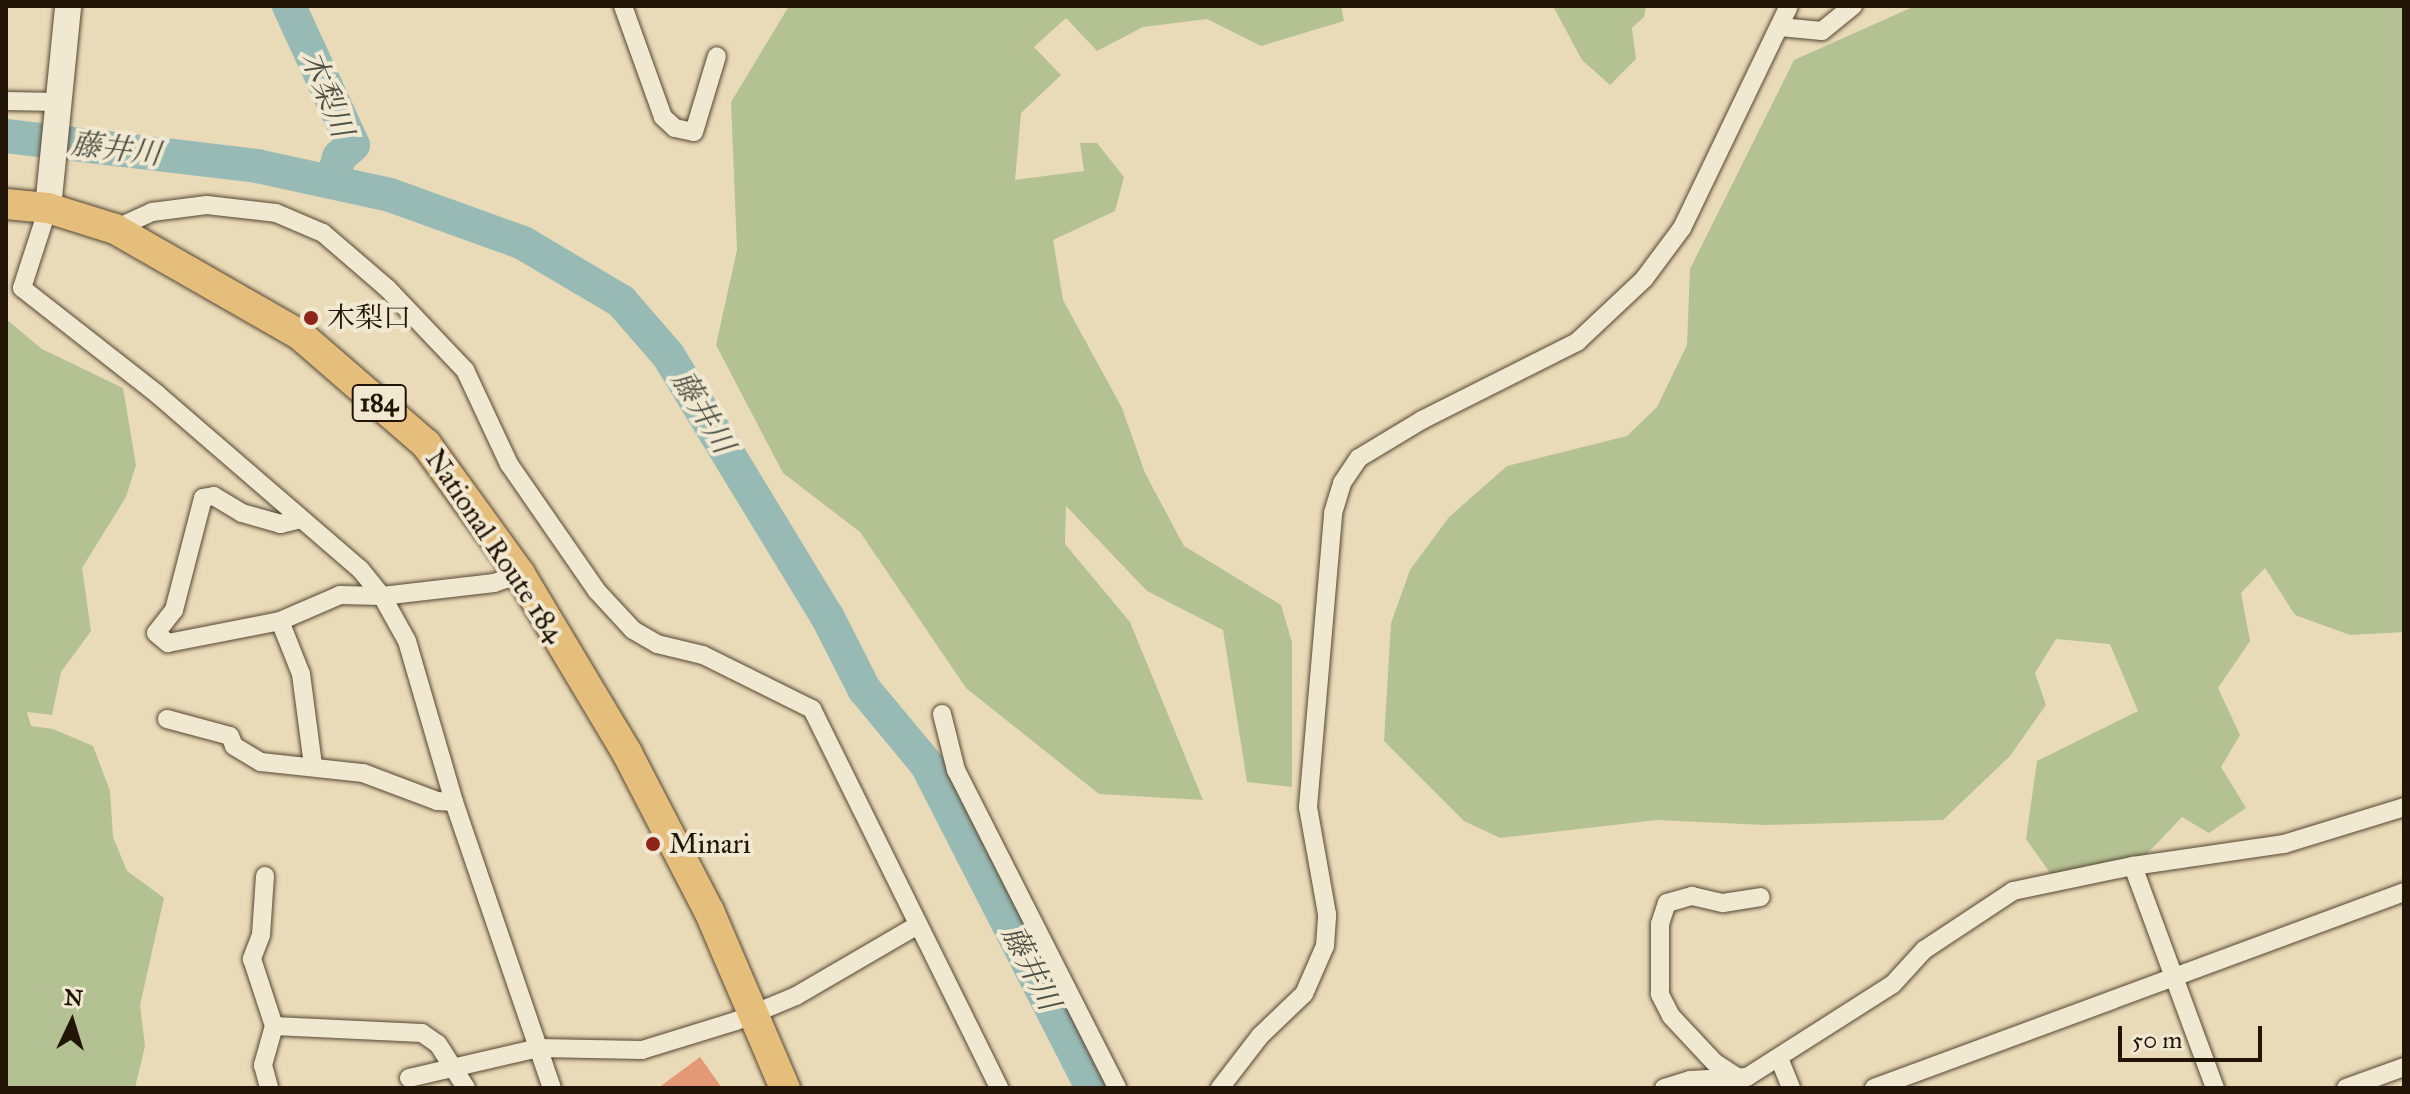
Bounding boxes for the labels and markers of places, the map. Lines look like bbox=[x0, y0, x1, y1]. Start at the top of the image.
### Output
place label: 木梨口 bbox=[327, 301, 411, 335]
marker: 木梨口 bbox=[302, 309, 320, 327]
place label: Minari bbox=[669, 827, 751, 861]
marker: Minari bbox=[644, 835, 662, 853]

